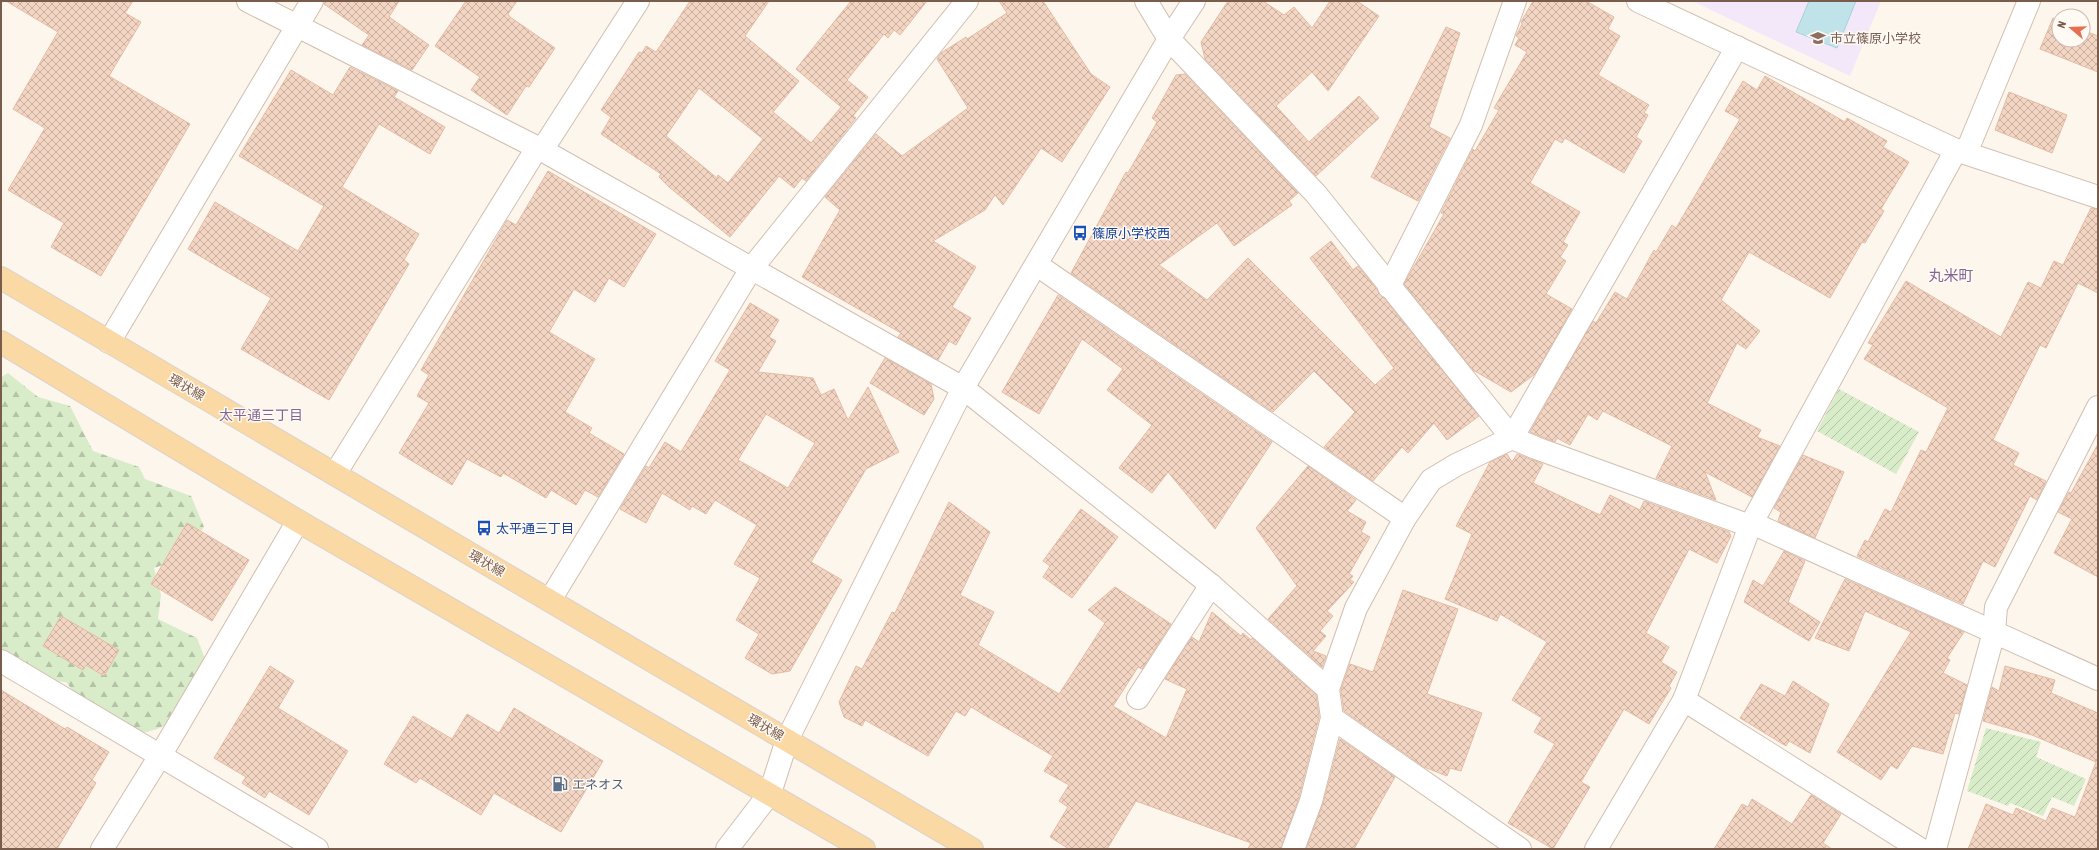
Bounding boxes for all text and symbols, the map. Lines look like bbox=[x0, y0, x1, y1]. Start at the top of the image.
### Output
north arrow bbox=[2051, 8, 2091, 48]
text: N bbox=[2055, 20, 2068, 30]
school or university icon: 市立篠原小学校 bbox=[1809, 29, 1827, 47]
place label: 市立篠原小学校 bbox=[1830, 31, 1921, 46]
bus stop icon: 篠原小学校西 bbox=[1071, 224, 1089, 242]
place label: 篠原小学校西 bbox=[1092, 226, 1170, 241]
district label: 丸米町 bbox=[1928, 267, 1974, 284]
street label: 環状線 bbox=[166, 371, 207, 404]
district label: 太平通三丁目 bbox=[219, 407, 303, 423]
bus stop icon: 太平通三丁目 bbox=[475, 519, 493, 537]
place label: 太平通三丁目 bbox=[496, 521, 574, 536]
street label: 環状線 bbox=[466, 547, 507, 580]
street label: 環状線 bbox=[745, 711, 786, 744]
fuel station icon: エネオス bbox=[551, 775, 569, 793]
place label: エネオス bbox=[572, 777, 624, 792]

